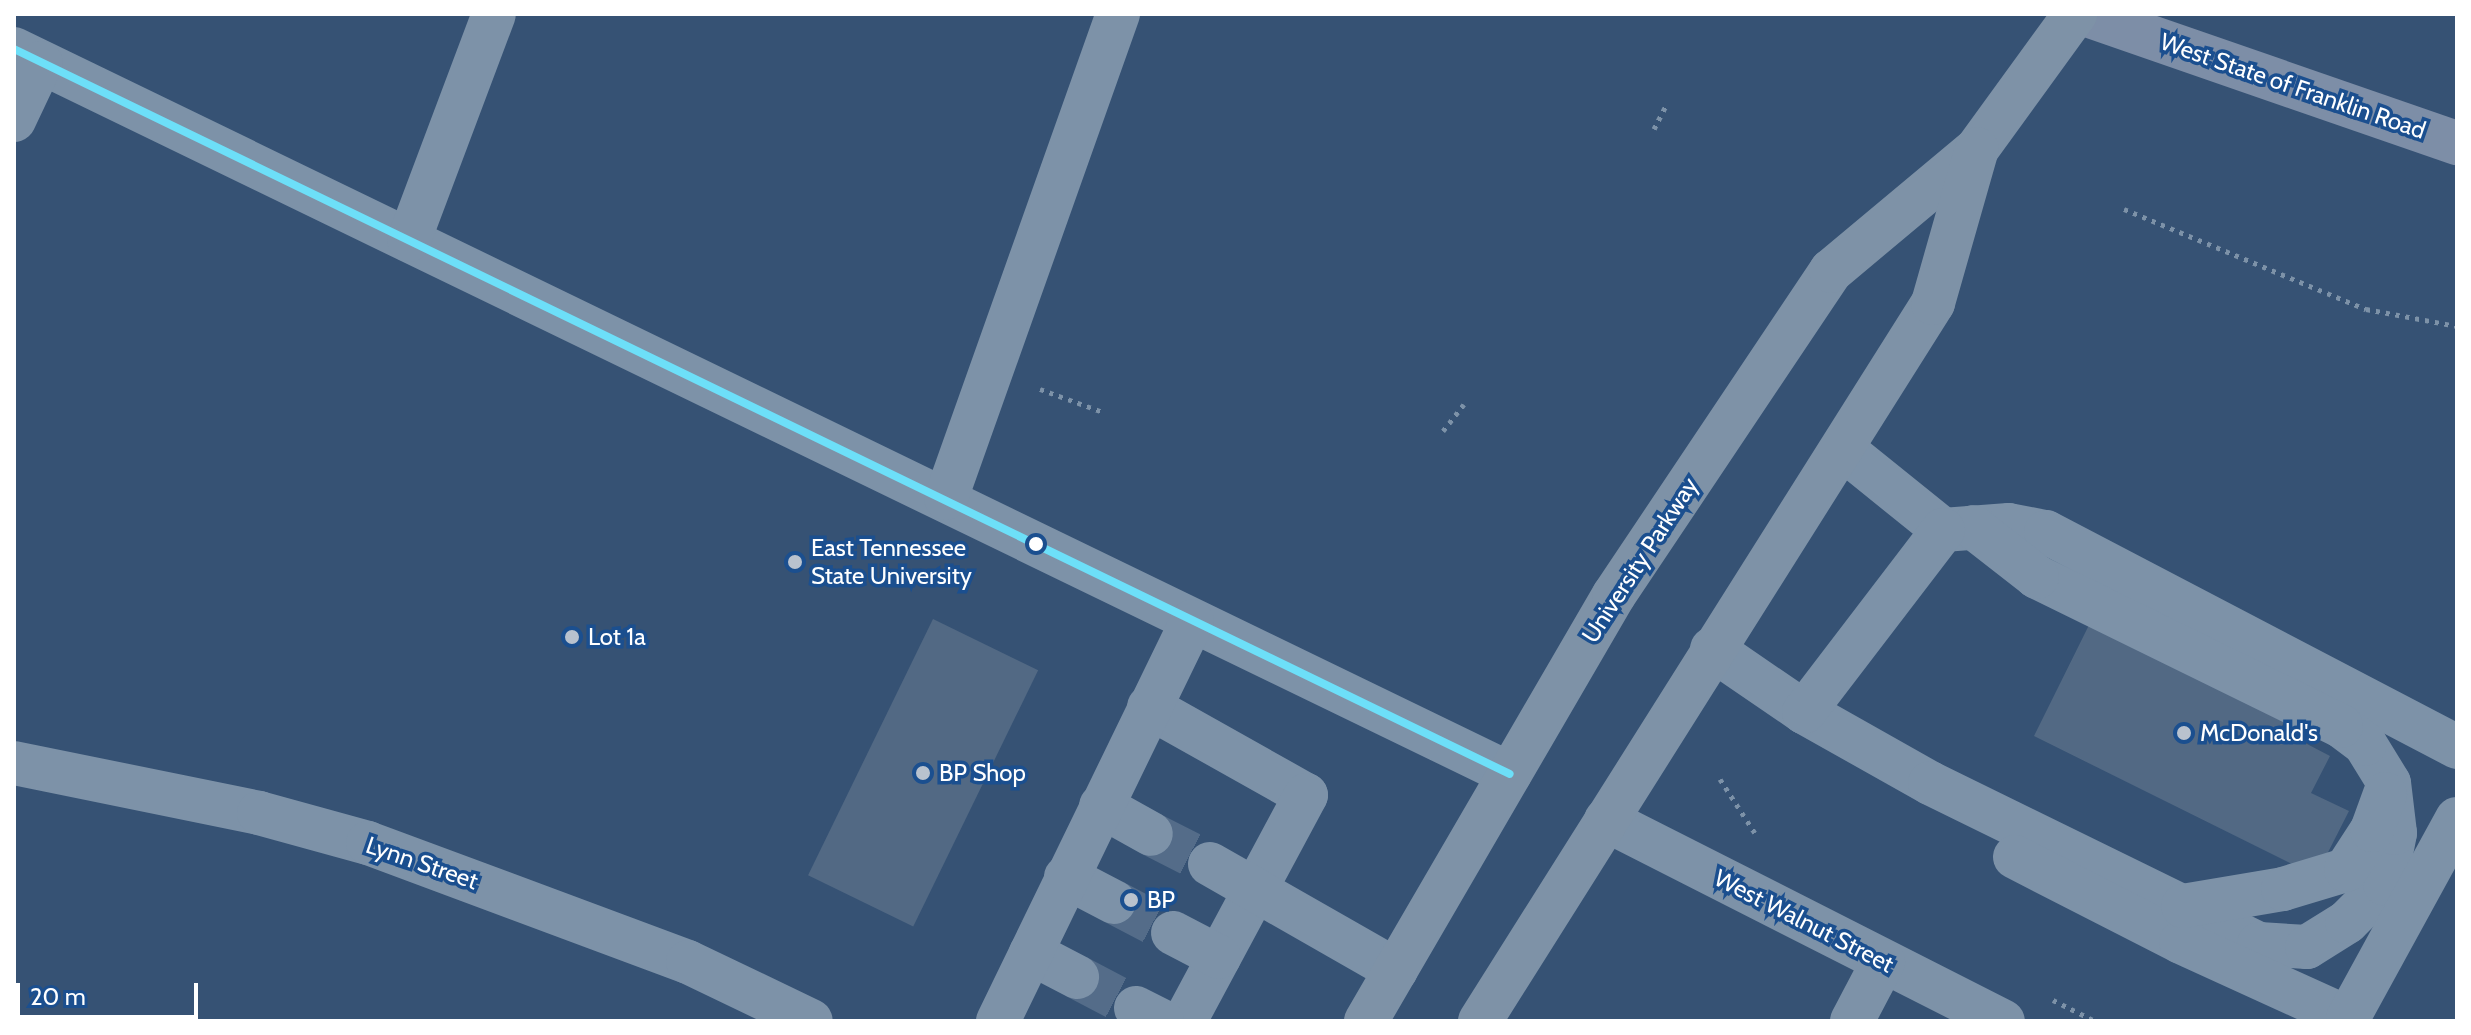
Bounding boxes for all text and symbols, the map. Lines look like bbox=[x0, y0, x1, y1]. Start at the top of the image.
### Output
street label: West State of Franklin Road bbox=[2157, 27, 2429, 145]
street label: University Parkway bbox=[1576, 472, 1704, 648]
place label: East Tennessee State University bbox=[811, 534, 972, 590]
unlabelled marker bbox=[1028, 536, 1044, 552]
marker: East Tennessee State University bbox=[786, 553, 804, 571]
place label: Lot 1a bbox=[588, 623, 646, 651]
marker: Lot 1a bbox=[563, 628, 581, 646]
place label: McDonald's bbox=[2200, 719, 2318, 747]
marker: McDonald's bbox=[2175, 724, 2193, 742]
place label: BP Shop bbox=[939, 759, 1026, 787]
marker: BP Shop bbox=[914, 764, 932, 782]
street label: Lynn Street bbox=[362, 830, 482, 896]
street label: West Walnut Street bbox=[1709, 863, 1899, 979]
place label: BP bbox=[1147, 886, 1175, 914]
marker: BP bbox=[1122, 891, 1140, 909]
scale bar bbox=[20, 967, 202, 1017]
text: 20 m bbox=[30, 982, 86, 1011]

